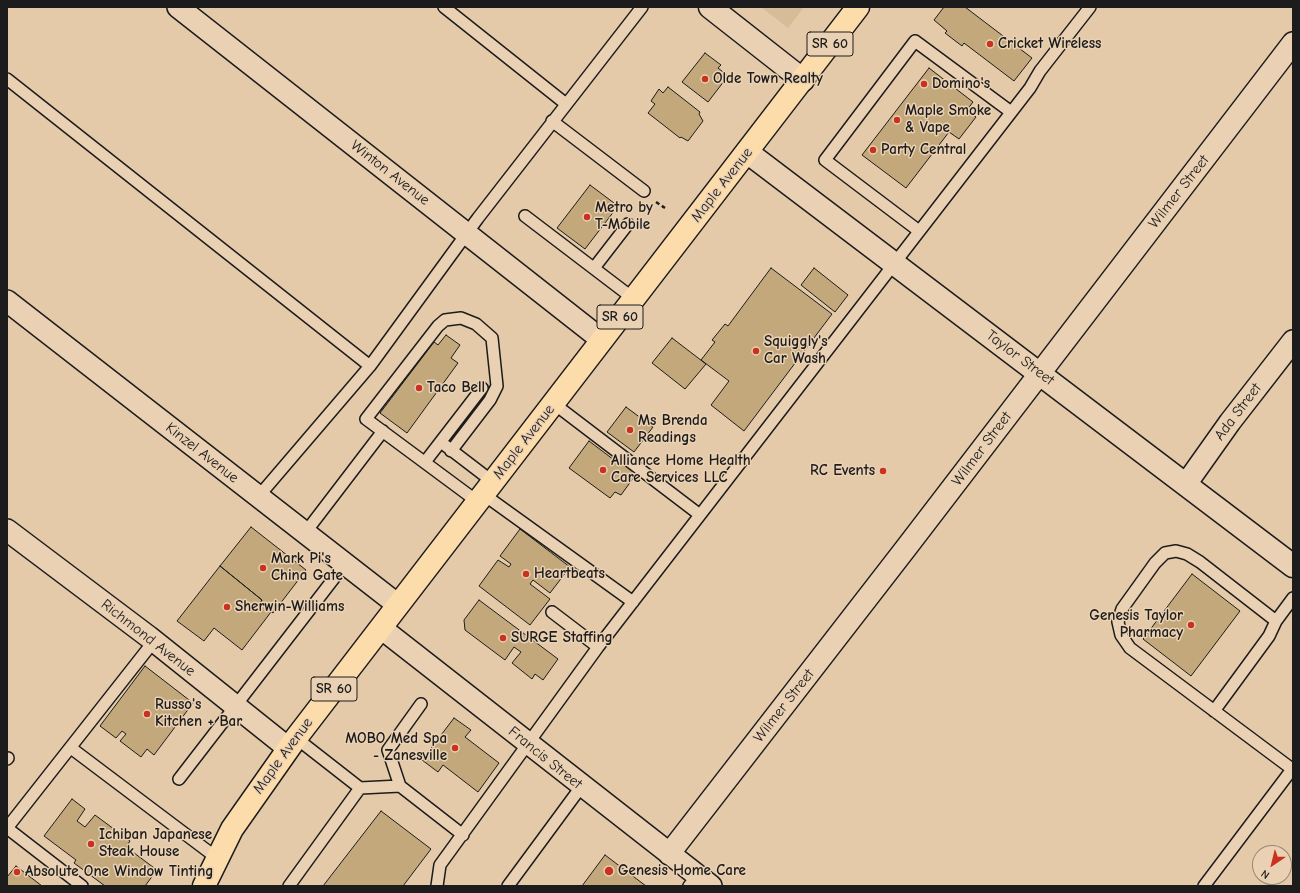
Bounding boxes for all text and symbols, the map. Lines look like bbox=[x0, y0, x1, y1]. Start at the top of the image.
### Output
road number: SR 60 bbox=[807, 32, 853, 56]
place label: Cricket Wireless bbox=[998, 35, 1101, 53]
marker: Cricket Wireless bbox=[985, 39, 995, 49]
place label: Olde Town Realty bbox=[713, 70, 823, 88]
marker: Olde Town Realty bbox=[700, 74, 710, 84]
place label: Domino's bbox=[932, 75, 990, 93]
marker: Domino's bbox=[919, 79, 929, 89]
place label: Maple Smoke & Vape bbox=[905, 102, 991, 137]
marker: Maple Smoke & Vape bbox=[892, 115, 902, 125]
street label: Winton Avenue bbox=[347, 137, 433, 209]
place label: Party Central bbox=[881, 141, 966, 159]
street label: Maple Avenue bbox=[687, 144, 757, 226]
marker: Party Central bbox=[868, 145, 878, 155]
street label: Wilmer Street bbox=[1145, 152, 1213, 232]
place label: Metro by T-Mobile bbox=[595, 199, 653, 234]
marker: Metro by T-Mobile bbox=[582, 212, 592, 222]
road number: SR 60 bbox=[597, 305, 643, 329]
street label: Taylor Street bbox=[982, 327, 1058, 389]
place label: Squiggly's Car Wash bbox=[764, 333, 828, 368]
marker: Squiggly's Car Wash bbox=[751, 346, 761, 356]
place label: Taco Bell bbox=[427, 379, 485, 397]
street label: Ada Street bbox=[1211, 380, 1265, 444]
marker: Taco Bell bbox=[414, 383, 424, 393]
street label: Maple Avenue bbox=[489, 401, 559, 483]
street label: Wilmer Street bbox=[948, 408, 1016, 490]
place label: Ms Brenda Readings bbox=[638, 412, 708, 447]
street label: Kinzel Avenue bbox=[162, 419, 242, 487]
marker: Ms Brenda Readings bbox=[625, 425, 635, 435]
place label: Alliance Home Health Care Services LLC bbox=[611, 452, 751, 487]
place label: RC Events bbox=[810, 462, 875, 480]
marker: Alliance Home Health Care Services LLC bbox=[598, 465, 608, 475]
marker: RC Events bbox=[878, 466, 888, 476]
place label: Mark Pi's China Gate bbox=[271, 550, 343, 585]
marker: Mark Pi's China Gate bbox=[258, 563, 268, 573]
place label: Heartbeats bbox=[534, 565, 605, 583]
marker: Heartbeats bbox=[521, 569, 531, 579]
street label: Richmond Avenue bbox=[97, 596, 199, 680]
place label: Sherwin-Williams bbox=[235, 598, 344, 616]
marker: Sherwin-Williams bbox=[222, 602, 232, 612]
place label: Genesis Taylor Pharmacy bbox=[1089, 607, 1183, 642]
marker: Genesis Taylor Pharmacy bbox=[1186, 620, 1196, 630]
place label: SURGE Staffing bbox=[511, 629, 613, 647]
marker: SURGE Staffing bbox=[498, 633, 508, 643]
street label: Wilmer Street bbox=[750, 666, 818, 746]
road number: SR 60 bbox=[311, 677, 357, 701]
place label: Russo's Kitchen + Bar bbox=[155, 696, 242, 731]
marker: Russo's Kitchen + Bar bbox=[142, 709, 152, 719]
street label: Maple Avenue bbox=[249, 714, 317, 798]
street label: Francis Street bbox=[504, 723, 586, 793]
place label: MOBO Med Spa - Zanesville bbox=[345, 730, 447, 765]
marker: MOBO Med Spa - Zanesville bbox=[450, 743, 460, 753]
place label: Ichiban Japanese Steak House bbox=[99, 826, 212, 861]
marker: Ichiban Japanese Steak House bbox=[86, 839, 96, 849]
north arrow bbox=[1252, 845, 1292, 885]
place label: Genesis Home Care bbox=[618, 862, 746, 880]
place label: Absolute One Window Tinting bbox=[25, 863, 214, 881]
marker: Genesis Home Care bbox=[603, 865, 615, 877]
marker: Absolute One Window Tinting bbox=[12, 867, 22, 877]
text: N bbox=[1259, 867, 1272, 882]

